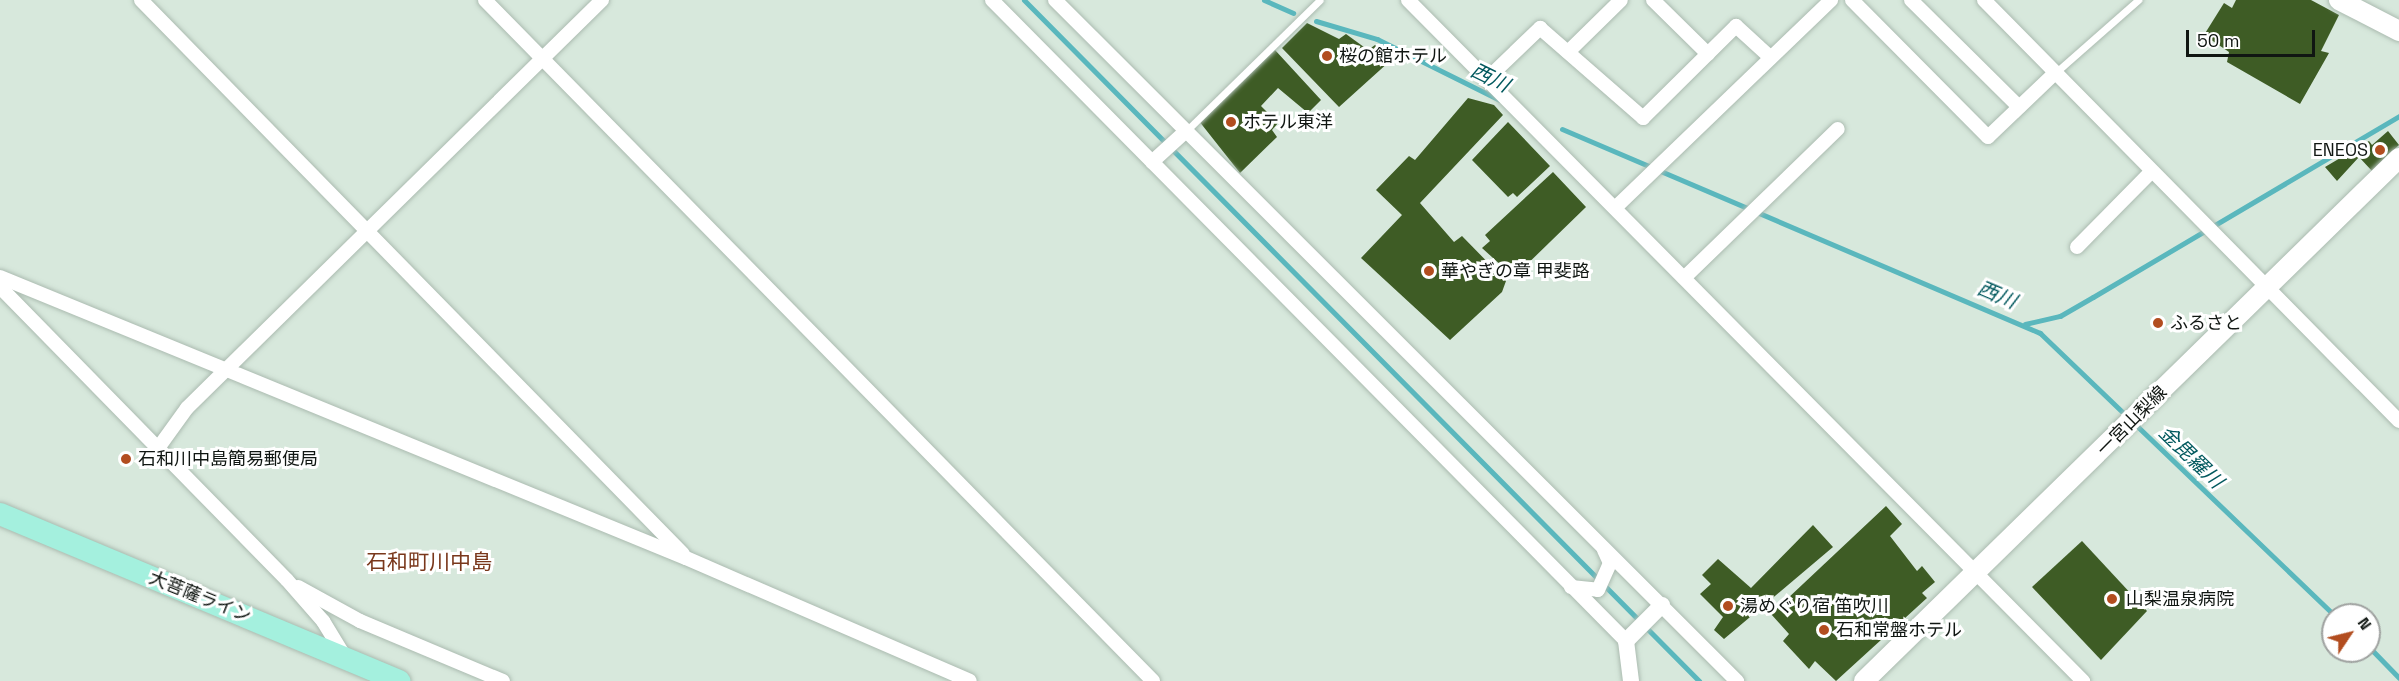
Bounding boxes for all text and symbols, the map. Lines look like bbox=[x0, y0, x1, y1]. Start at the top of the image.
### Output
scale bar bbox=[2189, 18, 2318, 56]
text: 50 m bbox=[2197, 29, 2239, 52]
place label: 桜の館ホテル bbox=[1339, 45, 1447, 67]
marker: 桜の館ホテル bbox=[1320, 49, 1334, 63]
water label: 西川 bbox=[1467, 58, 1513, 98]
place label: ホテル東洋 bbox=[1243, 111, 1333, 133]
marker: ホテル東洋 bbox=[1224, 115, 1238, 129]
place label: ENEOS bbox=[2313, 139, 2368, 161]
marker: ENEOS bbox=[2373, 143, 2387, 157]
place label: 華やぎの章 甲斐路 bbox=[1441, 260, 1590, 282]
marker: 華やぎの章 甲斐路 bbox=[1422, 264, 1436, 278]
water label: 西川 bbox=[1974, 276, 2020, 314]
place label: ふるさと bbox=[2170, 312, 2242, 334]
marker: ふるさと bbox=[2151, 316, 2165, 330]
street label: 一宮山梨線 bbox=[2093, 382, 2171, 460]
water label: 金毘羅川 bbox=[2154, 421, 2228, 493]
place label: 石和川中島簡易郵便局 bbox=[138, 448, 318, 470]
marker: 石和川中島簡易郵便局 bbox=[119, 452, 133, 466]
district label: 石和町川中島 bbox=[366, 549, 492, 575]
street label: 大菩薩ライン bbox=[146, 567, 254, 627]
place label: 山梨温泉病院 bbox=[2126, 588, 2234, 610]
marker: 山梨温泉病院 bbox=[2103, 590, 2121, 608]
place label: 湯めぐり宿 笛吹川 bbox=[1740, 595, 1889, 617]
marker: 湯めぐり宿 笛吹川 bbox=[1721, 599, 1735, 613]
north arrow bbox=[2321, 603, 2381, 663]
text: N bbox=[2353, 613, 2376, 634]
place label: 石和常盤ホテル bbox=[1836, 619, 1962, 641]
marker: 石和常盤ホテル bbox=[1817, 623, 1831, 637]

